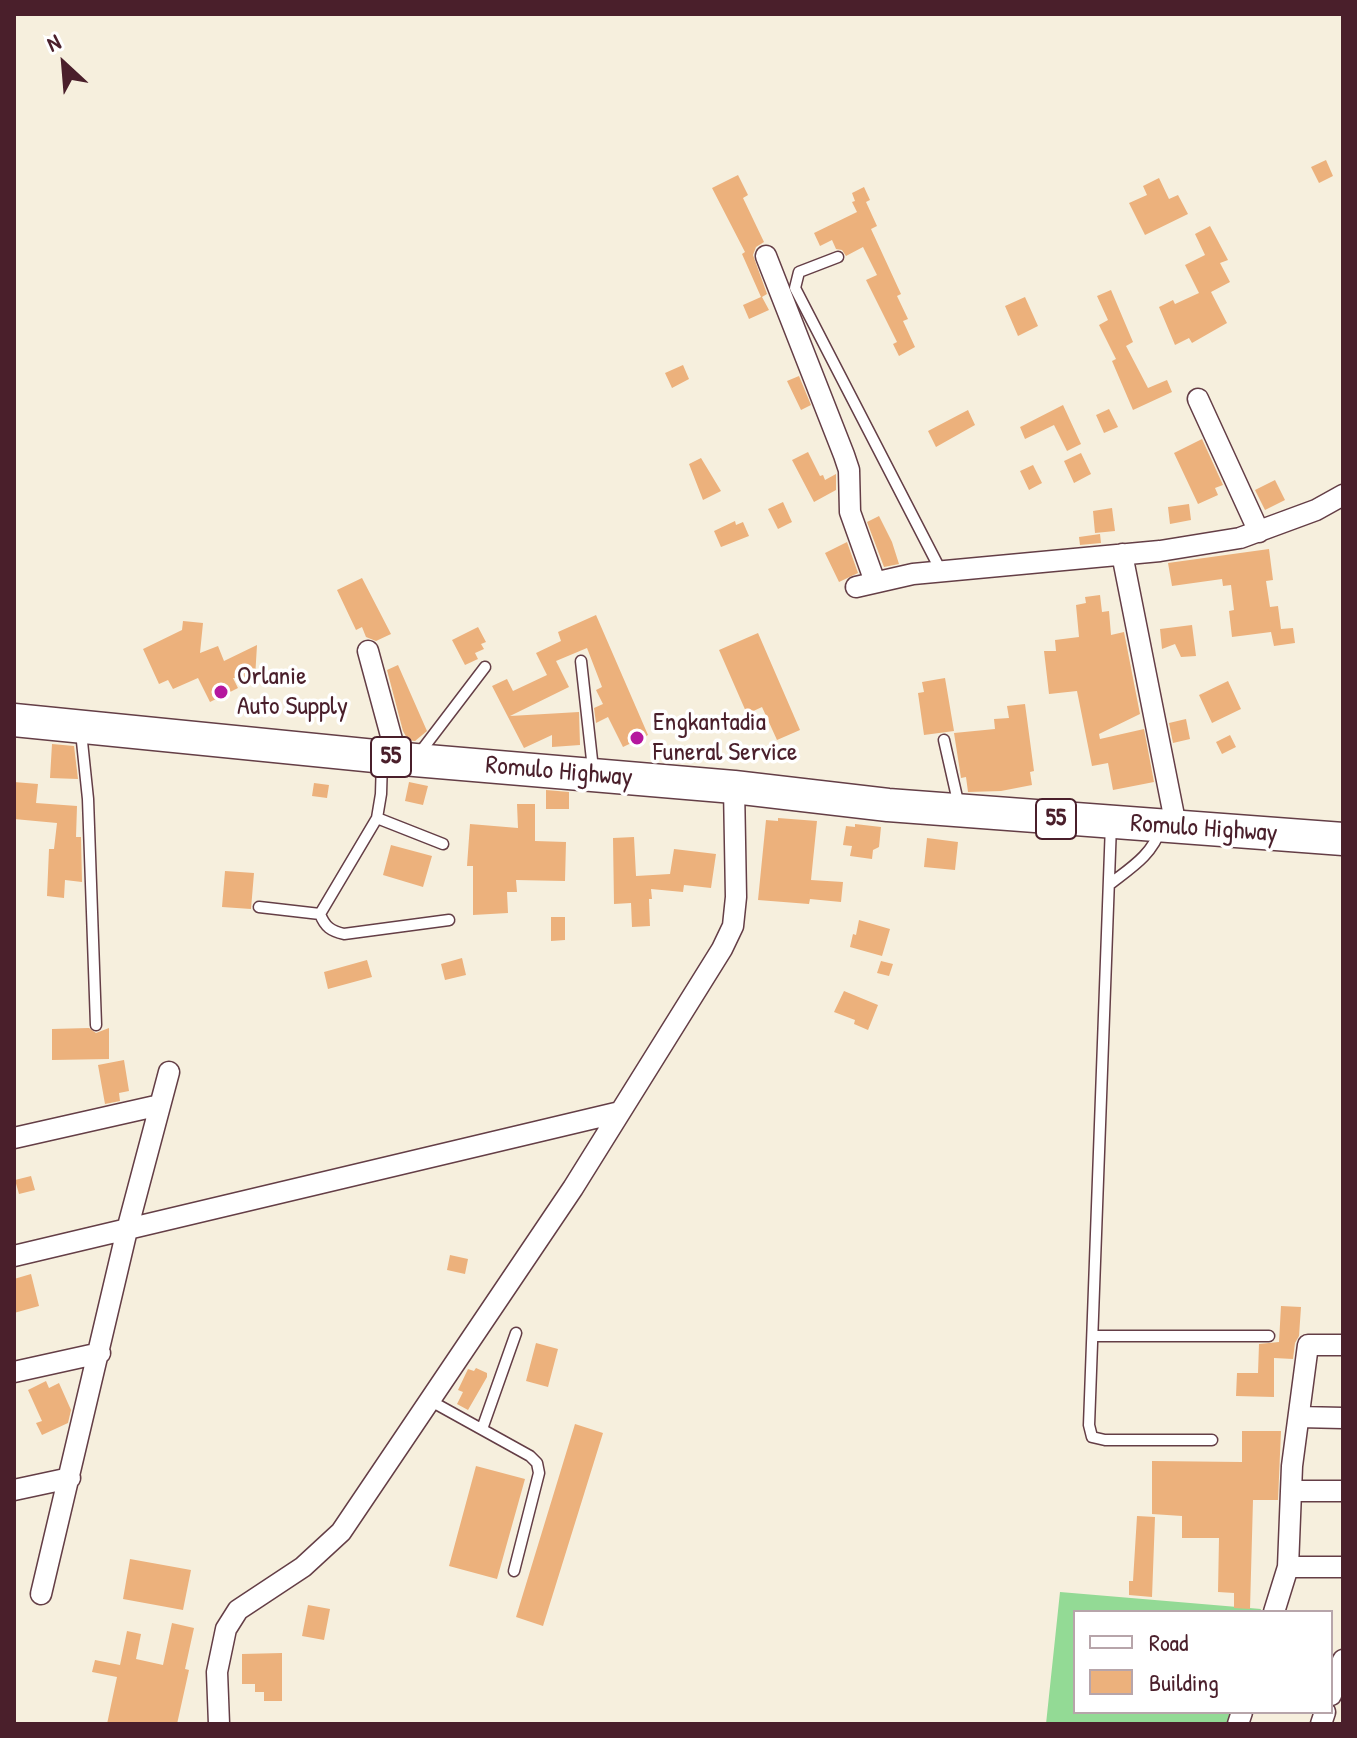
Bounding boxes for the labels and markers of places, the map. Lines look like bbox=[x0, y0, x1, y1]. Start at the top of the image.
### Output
place label: Orlanie Auto Supply bbox=[237, 661, 348, 722]
marker: Orlanie Auto Supply bbox=[212, 683, 230, 701]
place label: Engkantadia Funeral Service bbox=[653, 707, 797, 768]
marker: Engkantadia Funeral Service bbox=[628, 729, 646, 747]

